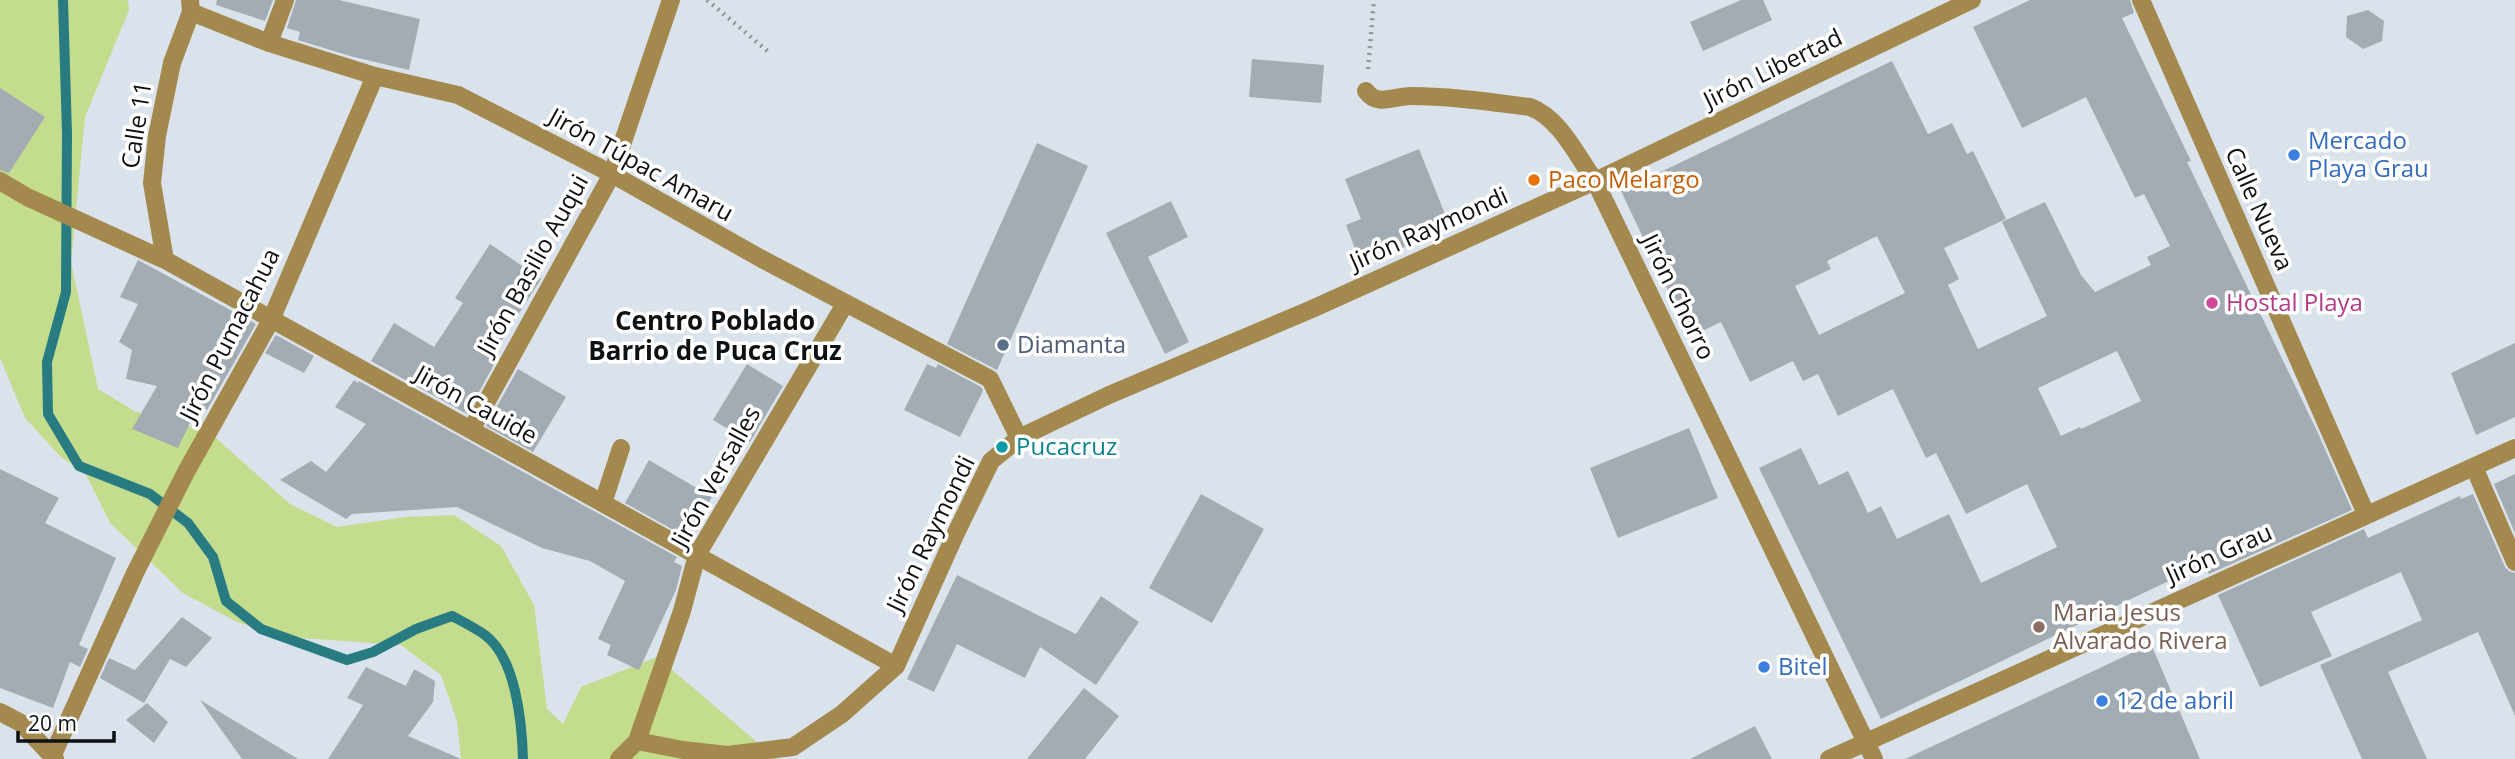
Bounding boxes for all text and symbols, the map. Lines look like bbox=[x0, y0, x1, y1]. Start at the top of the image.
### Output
street label: Jirón Libertad bbox=[1696, 20, 1847, 116]
street label: Calle 11 bbox=[112, 79, 159, 171]
street label: Jirón Túpac Amaru bbox=[542, 98, 740, 228]
place label: Mercado Playa Grau bbox=[2308, 123, 2429, 184]
street label: Calle Nueva bbox=[2218, 141, 2302, 275]
marker: Mercado Playa Grau bbox=[2286, 147, 2302, 163]
place label: Paco Melargo bbox=[1548, 162, 1700, 195]
street label: Jirón Basilio Auqui bbox=[467, 168, 595, 362]
marker: Paco Melargo bbox=[1526, 172, 1542, 188]
street label: Jirón Raymondi bbox=[1342, 178, 1513, 278]
street label: Jirón Chorro bbox=[1634, 226, 1724, 365]
street label: Jirón Pumacahua bbox=[170, 242, 287, 428]
place label: Hostal Playa bbox=[2226, 285, 2363, 318]
marker: Hostal Playa bbox=[2204, 295, 2220, 311]
district label: Centro Poblado Barrio de Puca Cruz bbox=[588, 302, 842, 368]
place label: Diamanta bbox=[1017, 327, 1126, 360]
marker: Diamanta bbox=[995, 337, 1011, 353]
street label: Jirón Cauide bbox=[408, 356, 544, 451]
street label: Jirón Versalles bbox=[661, 400, 767, 555]
place label: Pucacruz bbox=[1016, 429, 1117, 462]
marker: Pucacruz bbox=[994, 439, 1010, 455]
street label: Jirón Raymondi bbox=[877, 450, 982, 619]
street label: Jirón Grau bbox=[2158, 515, 2277, 592]
place label: Maria Jesus Alvarado Rivera bbox=[2053, 595, 2228, 656]
marker: Maria Jesus Alvarado Rivera bbox=[2031, 619, 2047, 635]
place label: Bitel bbox=[1778, 649, 1828, 682]
marker: Bitel bbox=[1756, 659, 1772, 675]
place label: 12 de abril bbox=[2116, 683, 2234, 716]
marker: 12 de abril bbox=[2094, 693, 2110, 709]
scale bar bbox=[18, 700, 114, 744]
text: 20 m bbox=[28, 709, 77, 737]

